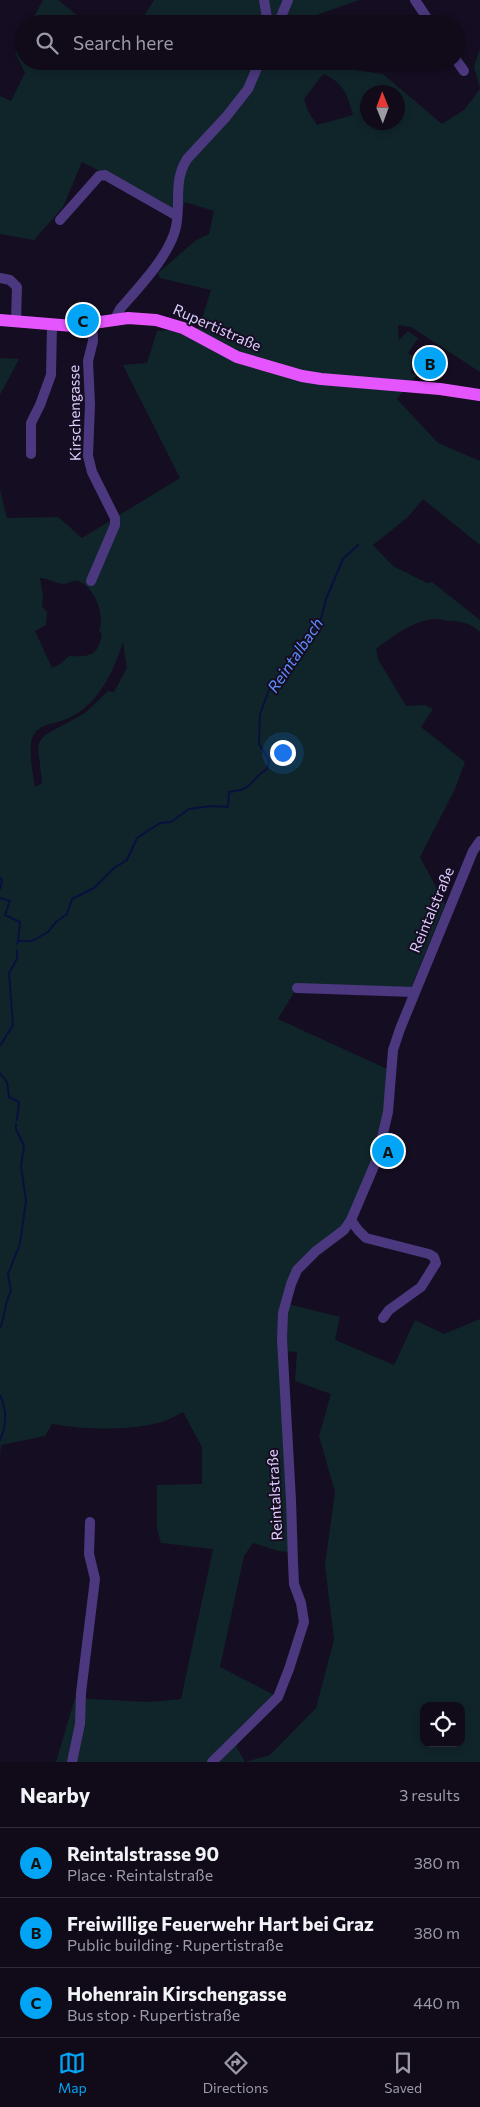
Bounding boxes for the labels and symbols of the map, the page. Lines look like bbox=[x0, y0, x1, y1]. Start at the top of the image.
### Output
north arrow bbox=[360, 85, 405, 130]
street label: Rupertistraße bbox=[170, 300, 264, 355]
pin: C bbox=[67, 301, 99, 339]
pin: B bbox=[414, 344, 446, 382]
street label: Kirschengasse bbox=[64, 365, 84, 461]
water label: Reintalbach bbox=[263, 614, 326, 696]
your location bbox=[270, 740, 296, 766]
street label: Reintalstraße bbox=[405, 864, 457, 955]
pin: A bbox=[372, 1132, 404, 1170]
street label: Reintalstraße bbox=[263, 1449, 285, 1541]

